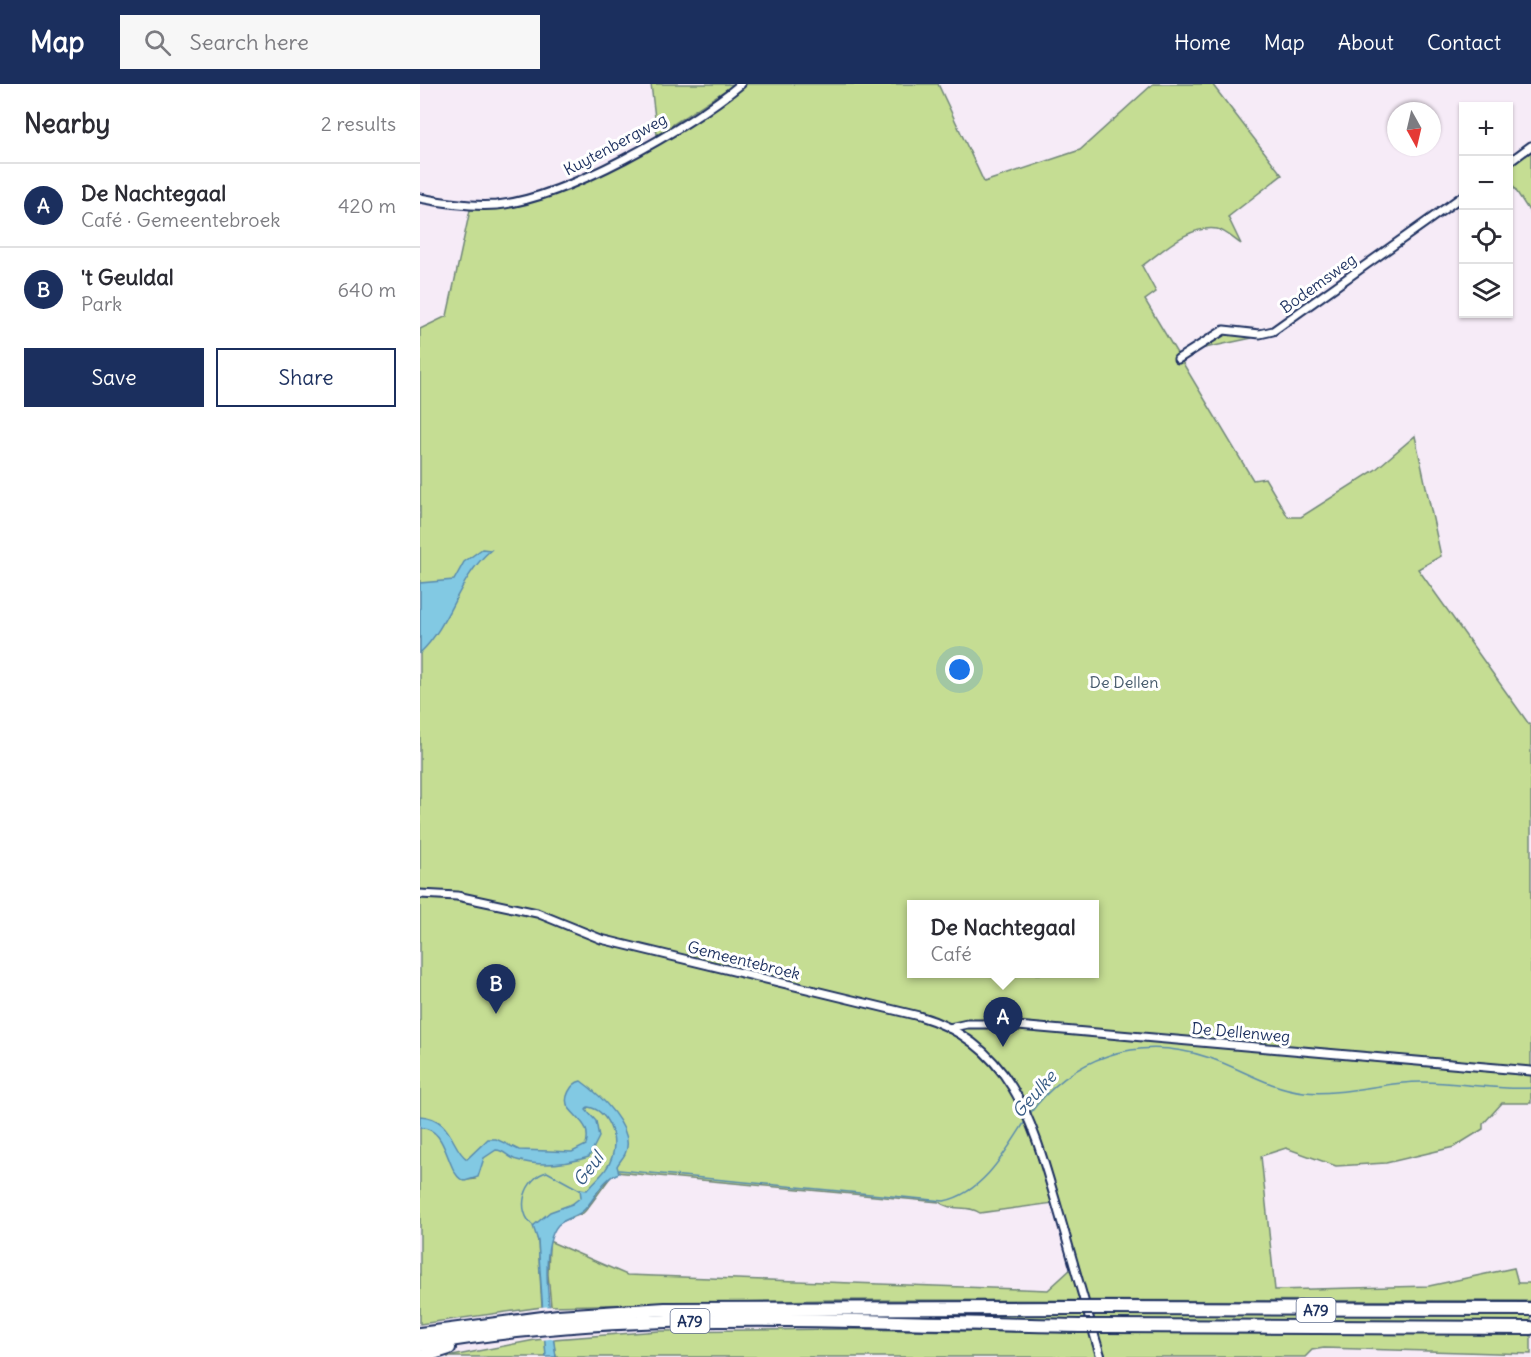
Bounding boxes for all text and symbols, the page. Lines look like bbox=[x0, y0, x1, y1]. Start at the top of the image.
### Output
search box bbox=[120, 15, 540, 69]
text: Map bbox=[30, 24, 84, 60]
icon: search bbox=[141, 26, 174, 59]
text: Search here bbox=[189, 28, 309, 56]
text: Home bbox=[1174, 29, 1231, 56]
text: Map bbox=[1264, 29, 1305, 56]
text: About bbox=[1338, 29, 1394, 56]
text: Contact bbox=[1427, 29, 1501, 56]
north arrow bbox=[1387, 102, 1441, 156]
map controls bbox=[1459, 102, 1513, 318]
button: + bbox=[1459, 102, 1513, 156]
text: Nearby bbox=[24, 107, 110, 140]
street label: Kuytenbergweg bbox=[560, 108, 670, 180]
text: 2 results bbox=[321, 111, 396, 136]
button: − bbox=[1459, 156, 1513, 210]
text: De Nachtegaal bbox=[81, 179, 226, 207]
text: A bbox=[37, 193, 50, 218]
text: 420 m bbox=[338, 193, 396, 218]
text: Café · Gemeentebroek bbox=[81, 207, 280, 232]
button: locate bbox=[1459, 210, 1513, 264]
street label: Bodemsweg bbox=[1276, 249, 1360, 317]
text: 't Geuldal bbox=[81, 263, 174, 291]
button: layers bbox=[1459, 264, 1513, 318]
text: B bbox=[37, 277, 50, 302]
text: 640 m bbox=[337, 277, 396, 302]
text: Park bbox=[81, 291, 122, 316]
button: Save bbox=[24, 348, 204, 407]
button: Share bbox=[216, 348, 396, 407]
your location bbox=[945, 655, 974, 684]
park label: De Dellen bbox=[1090, 672, 1158, 692]
popup bbox=[907, 900, 1099, 978]
text: De Nachtegaal bbox=[930, 913, 1076, 941]
street label: Gemeentebroek bbox=[686, 936, 802, 984]
text: Café bbox=[930, 941, 972, 966]
pin: B bbox=[476, 964, 516, 1014]
pin: A bbox=[984, 998, 1022, 1047]
street label: De Dellenweg bbox=[1191, 1018, 1291, 1046]
water label: Geulke bbox=[1007, 1065, 1062, 1122]
water label: Geul bbox=[568, 1145, 610, 1191]
road number: A79 bbox=[1296, 1298, 1336, 1322]
road number: A79 bbox=[670, 1309, 710, 1333]

